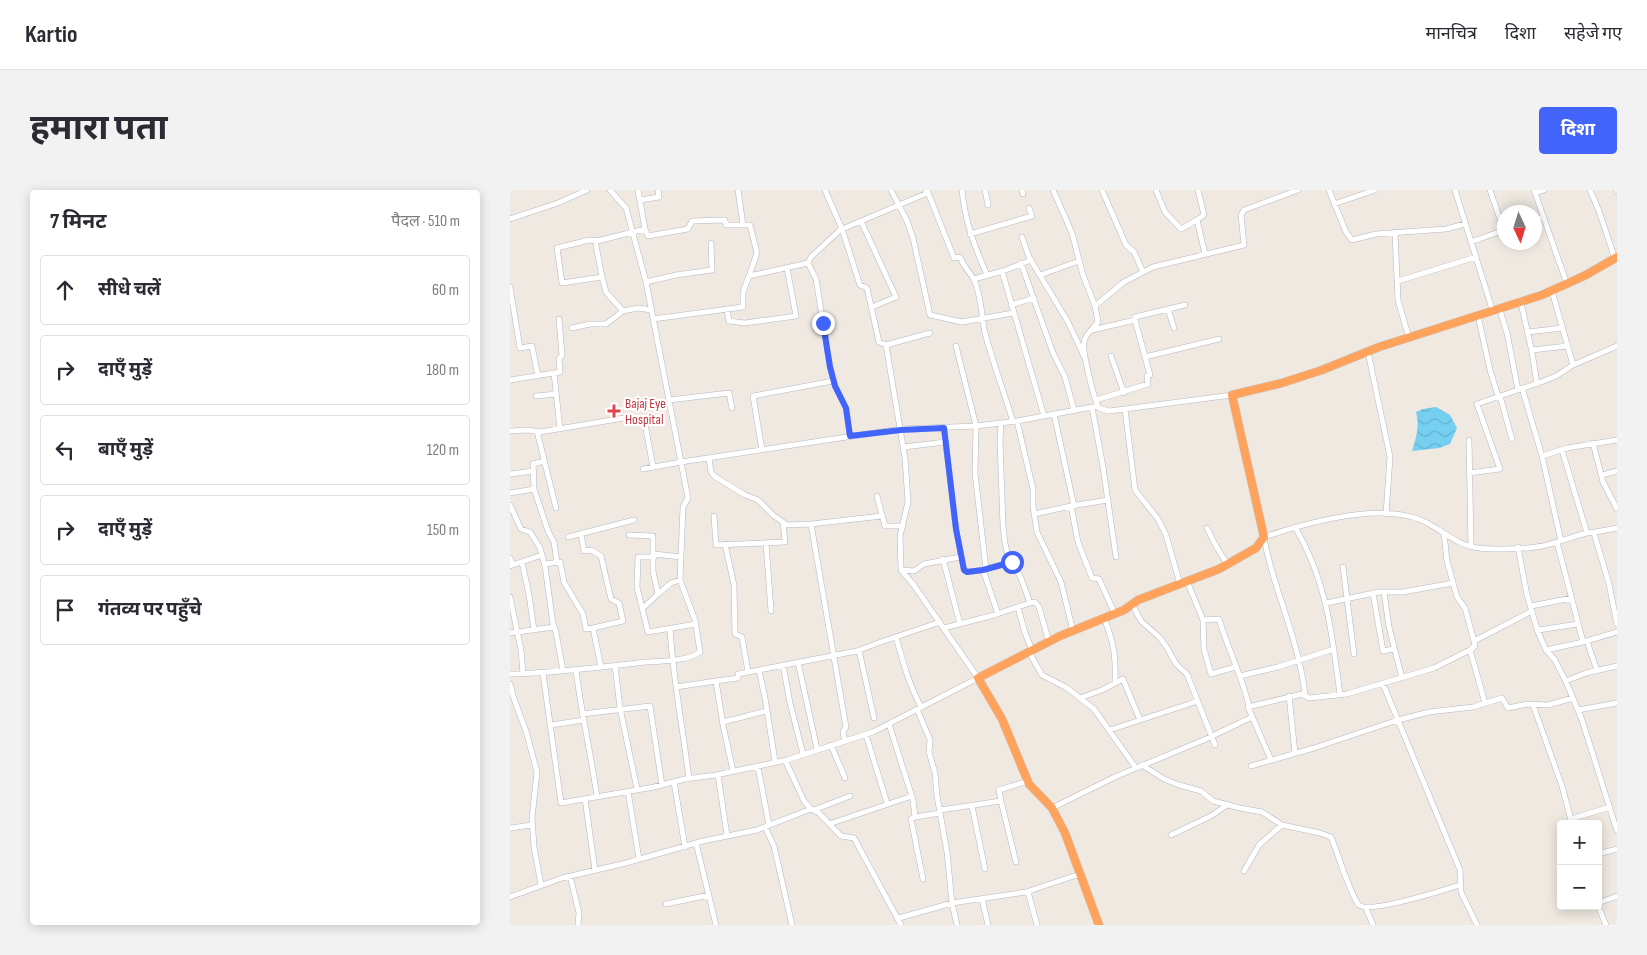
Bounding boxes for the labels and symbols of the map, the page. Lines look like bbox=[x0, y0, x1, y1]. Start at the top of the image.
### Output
north arrow bbox=[1497, 205, 1542, 250]
route end bbox=[812, 312, 835, 335]
place label: Bajaj Eye Hospital bbox=[625, 395, 666, 428]
marker: Bajaj Eye Hospital bbox=[607, 404, 621, 418]
route start bbox=[1001, 551, 1024, 574]

